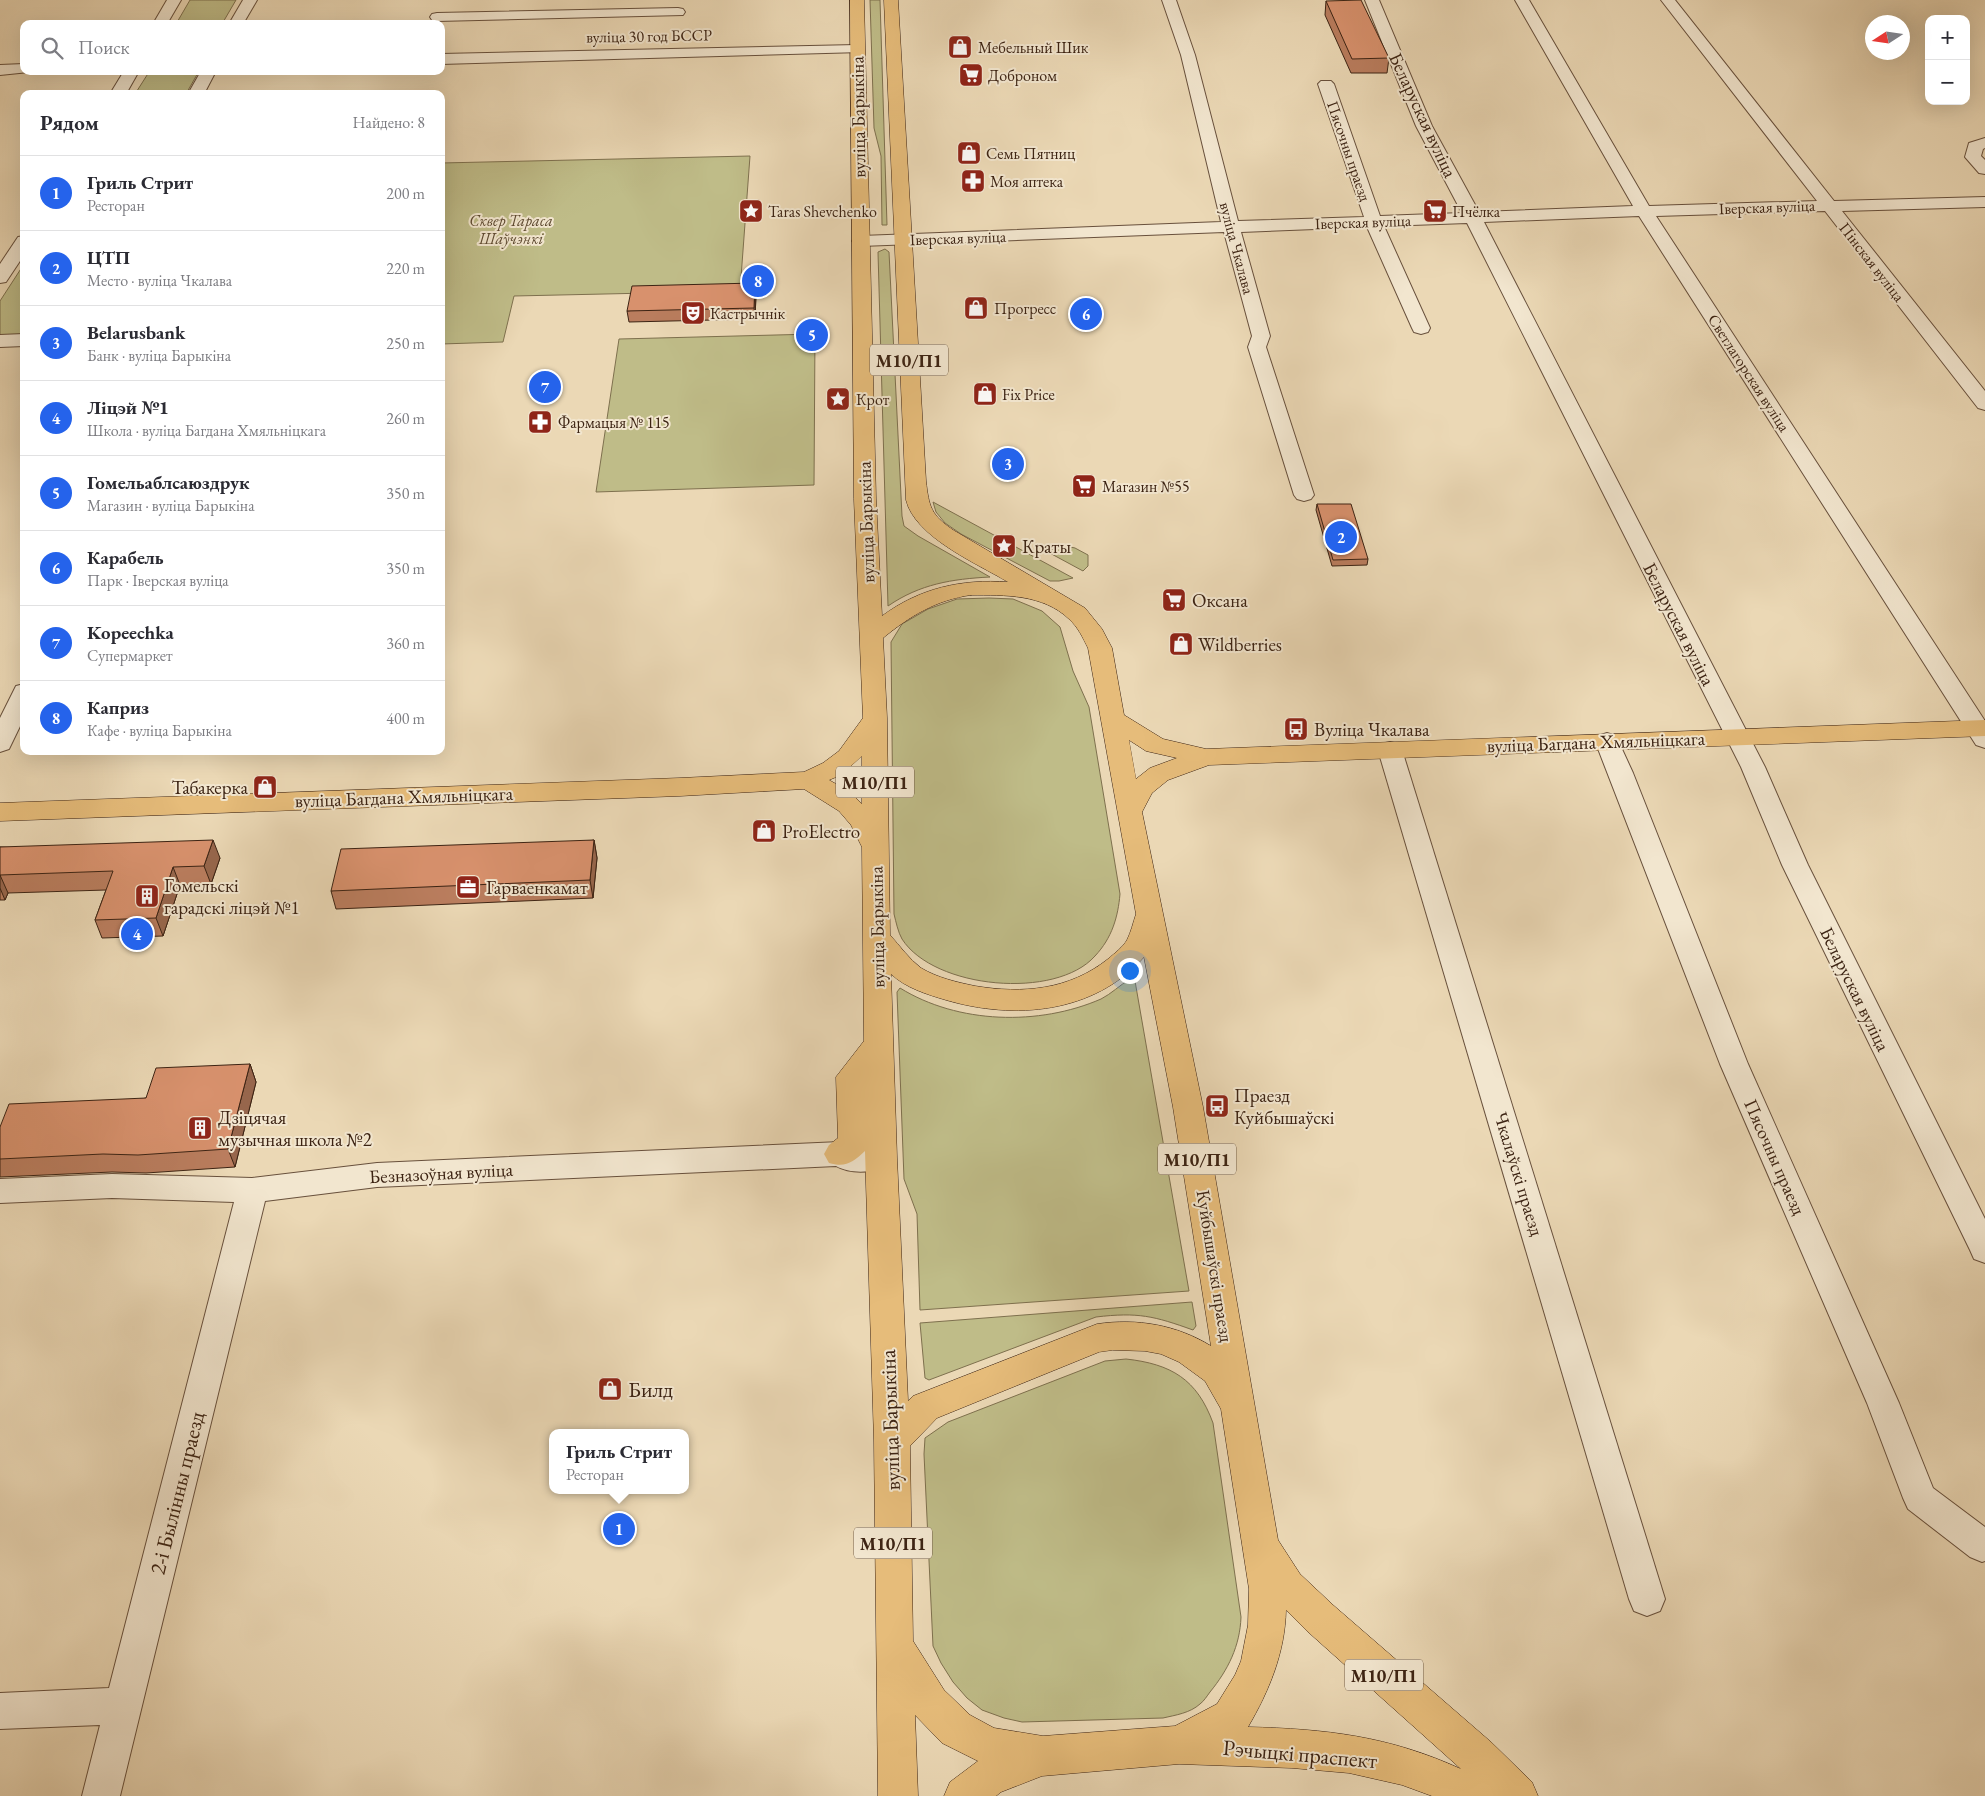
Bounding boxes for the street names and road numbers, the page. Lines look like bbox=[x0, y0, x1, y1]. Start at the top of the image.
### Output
street label: вуліца 30 год БССР bbox=[586, 24, 712, 48]
street label: Беларуская вуліца bbox=[1383, 48, 1463, 182]
street label: вуліца Барыкіна bbox=[844, 55, 872, 178]
street label: Пясочны праезд bbox=[1322, 98, 1376, 205]
street label: Іверская вуліца bbox=[1718, 195, 1816, 219]
street label: вуліца Чкалава bbox=[1215, 200, 1260, 297]
street label: Іверская вуліца bbox=[1314, 210, 1412, 234]
street label: Пінская вуліца bbox=[1834, 218, 1910, 306]
street label: Іверская вуліца bbox=[909, 226, 1007, 250]
street label: Светлагорская вуліца bbox=[1703, 310, 1795, 436]
road number: М10/П1 bbox=[870, 344, 948, 376]
street label: вуліца Барыкіна bbox=[851, 460, 881, 583]
street label: Беларуская вуліца bbox=[1637, 558, 1721, 690]
street label: вуліца Багдана Хмяльніцкага bbox=[1486, 726, 1706, 758]
road number: М10/П1 bbox=[836, 766, 914, 798]
street label: вуліца Багдана Хмяльніцкага bbox=[294, 781, 514, 813]
street label: вуліца Барыкіна bbox=[863, 865, 891, 988]
street label: Беларуская вуліца bbox=[1814, 923, 1896, 1056]
street label: Пясочны праезд bbox=[1738, 1095, 1812, 1219]
street label: Чкалаўскі праезд bbox=[1488, 1109, 1550, 1239]
road number: М10/П1 bbox=[1158, 1144, 1236, 1174]
street label: Безназоўная вуліца bbox=[368, 1157, 514, 1189]
street label: Куйбышаўскі праезд bbox=[1191, 1188, 1239, 1344]
street label: вуліца Барыкіна bbox=[873, 1349, 907, 1491]
street label: 2-і Былінны праезд bbox=[143, 1408, 211, 1578]
road number: М10/П1 bbox=[854, 1528, 932, 1559]
road number: М10/П1 bbox=[1345, 1660, 1423, 1690]
street label: Рэчыцкі праспект bbox=[1222, 1733, 1378, 1775]

